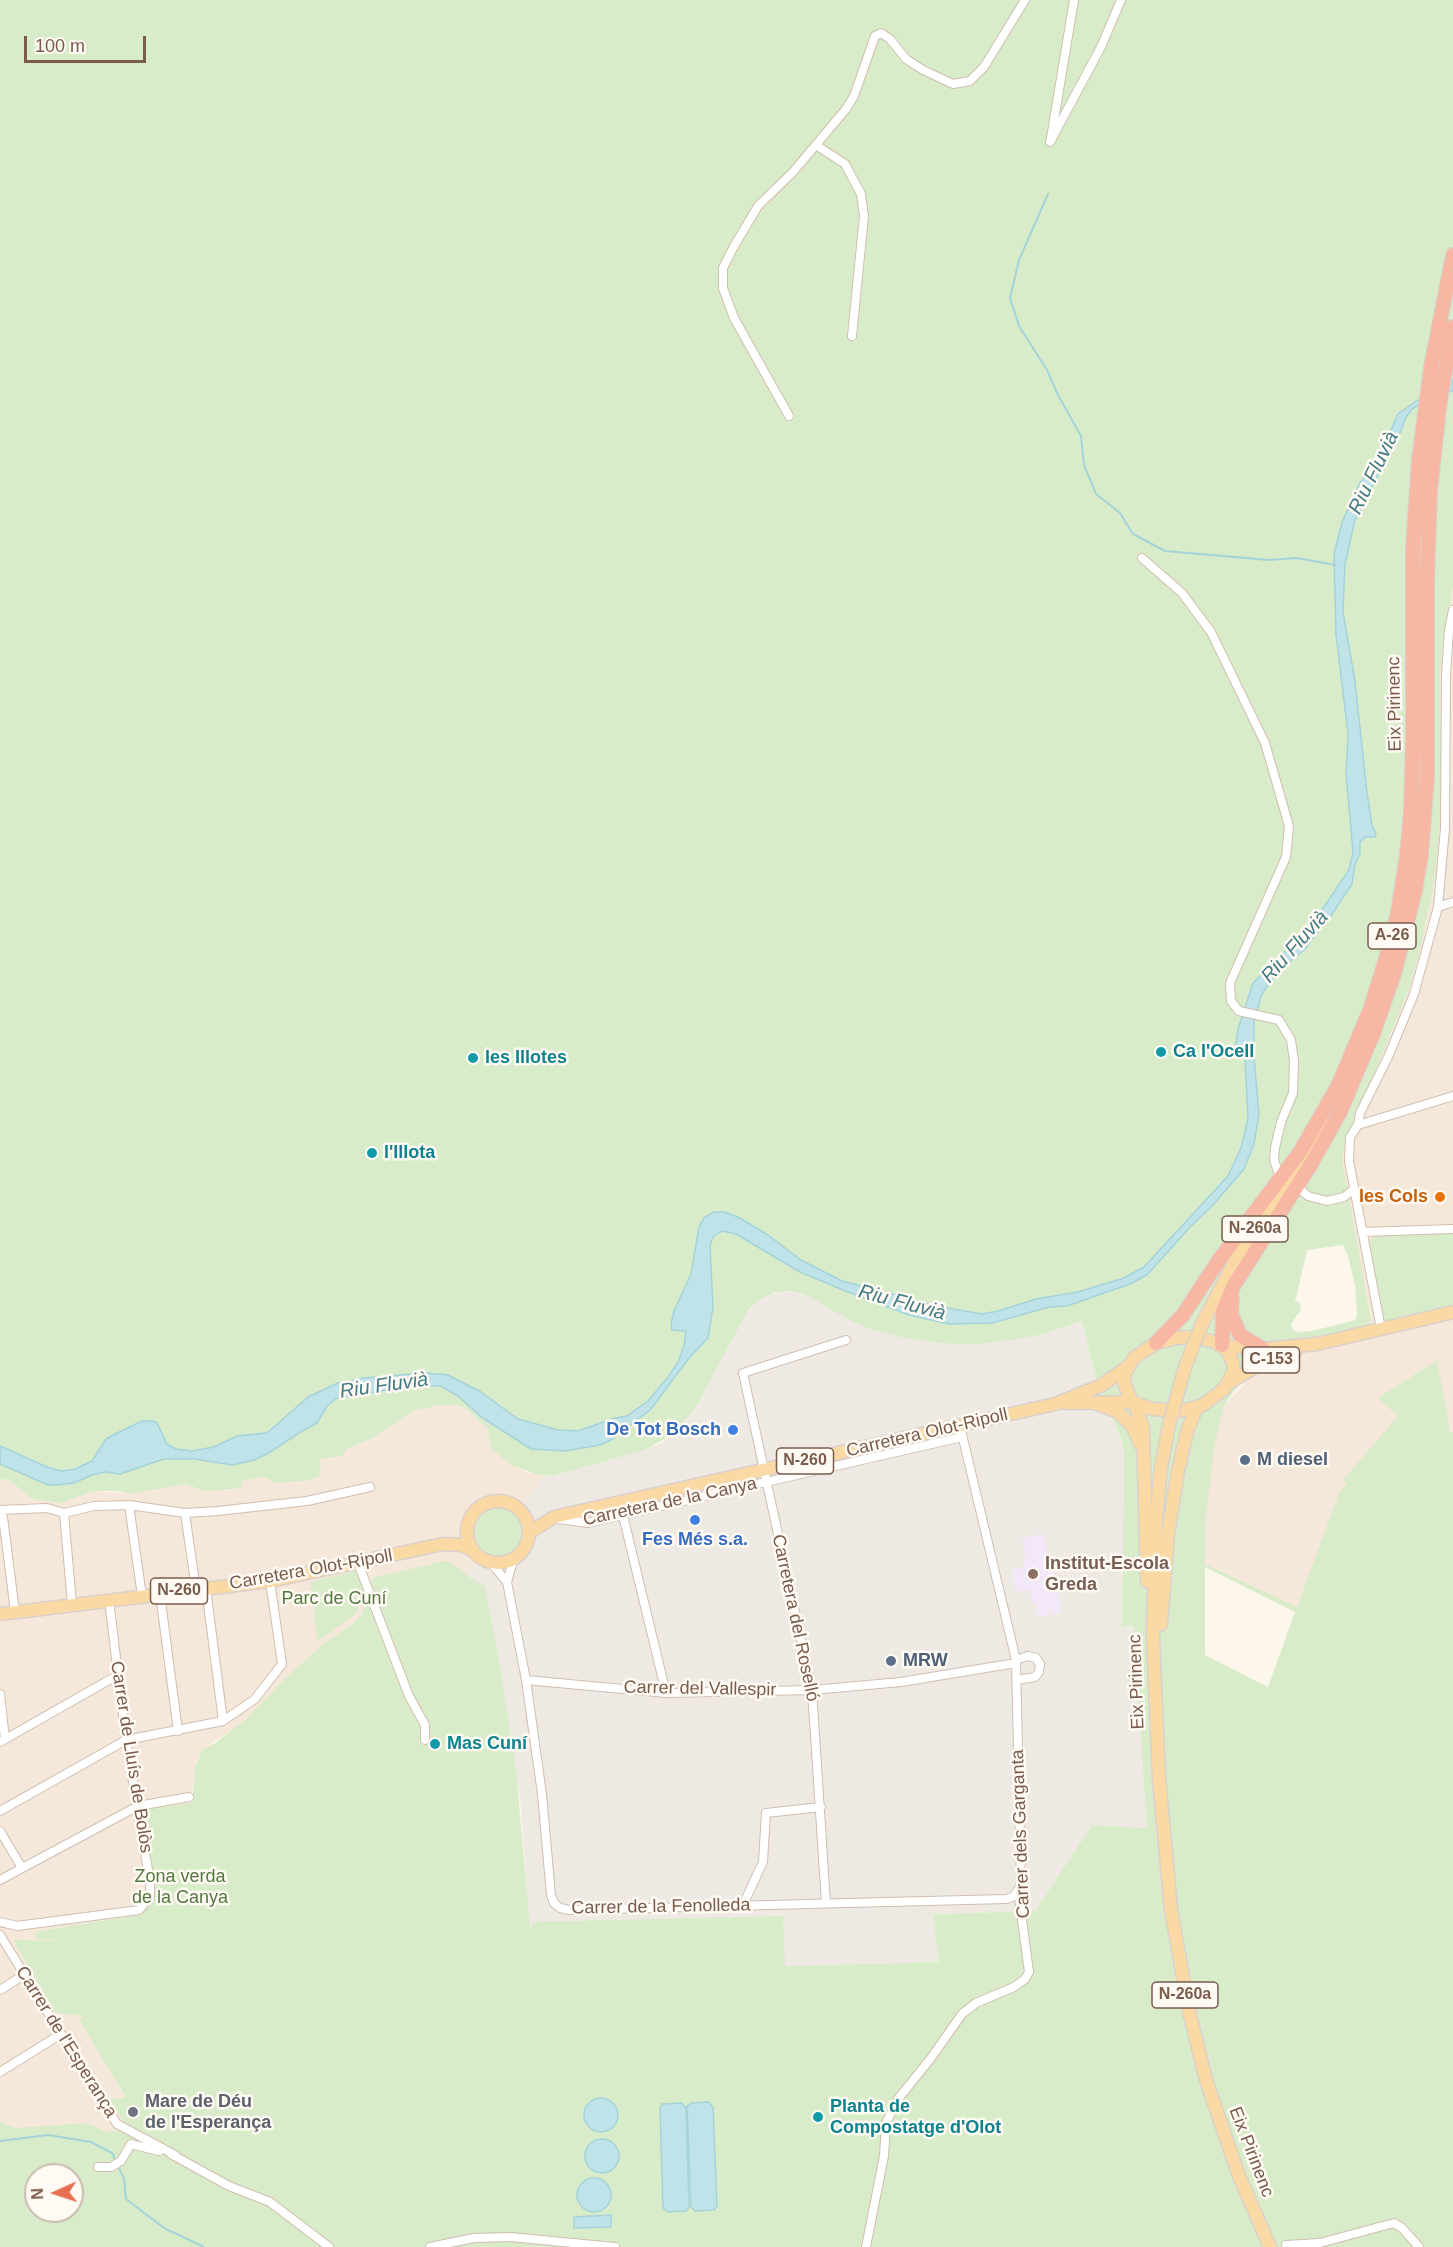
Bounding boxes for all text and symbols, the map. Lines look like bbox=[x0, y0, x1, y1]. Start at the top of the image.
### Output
scale bar bbox=[27, 24, 148, 62]
text: 100 m bbox=[35, 36, 85, 56]
water label: Riu Fluvià bbox=[1344, 428, 1404, 518]
street label: Eix Pirinenc bbox=[1383, 656, 1407, 752]
water label: Riu Fluvià bbox=[1256, 906, 1334, 988]
road number: A-26 bbox=[1368, 923, 1416, 949]
place label: Ca l'Ocell bbox=[1173, 1041, 1254, 1063]
marker: Ca l'Ocell bbox=[1154, 1045, 1168, 1059]
place label: les Illotes bbox=[485, 1047, 567, 1069]
marker: les Illotes bbox=[466, 1051, 480, 1065]
place label: l'Illota bbox=[384, 1142, 435, 1164]
marker: l'Illota bbox=[365, 1146, 379, 1160]
place label: les Cols bbox=[1359, 1186, 1428, 1208]
marker: les Cols bbox=[1433, 1190, 1447, 1204]
road number: N-260a bbox=[1222, 1216, 1288, 1242]
water label: Riu Fluvià bbox=[856, 1280, 948, 1326]
road number: C-153 bbox=[1242, 1347, 1300, 1373]
water label: Riu Fluvià bbox=[338, 1368, 430, 1404]
street label: Carretera Olot-Ripoll bbox=[844, 1404, 1010, 1462]
place label: De Tot Bosch bbox=[606, 1419, 721, 1441]
marker: De Tot Bosch bbox=[726, 1423, 740, 1437]
road number: N-260 bbox=[776, 1448, 834, 1474]
place label: M diesel bbox=[1257, 1449, 1328, 1471]
marker: M diesel bbox=[1238, 1453, 1252, 1467]
street label: Carretera de la Canya bbox=[581, 1473, 759, 1531]
marker: Fes Més s.a. bbox=[688, 1513, 702, 1527]
place label: Fes Més s.a. bbox=[642, 1529, 748, 1551]
street label: Carretera del Roselló bbox=[767, 1533, 823, 1703]
street label: Carretera Olot-Ripoll bbox=[228, 1545, 394, 1595]
place label: Institut-Escola Greda bbox=[1045, 1553, 1169, 1596]
marker: Institut-Escola Greda bbox=[1026, 1567, 1040, 1581]
road number: N-260 bbox=[150, 1578, 207, 1604]
park label: Parc de Cuní bbox=[281, 1588, 387, 1610]
street label: Eix Pirinenc bbox=[1125, 1634, 1149, 1730]
place label: MRW bbox=[903, 1650, 948, 1672]
marker: MRW bbox=[884, 1654, 898, 1668]
street label: Carrer de Lluís de Bolòs bbox=[105, 1659, 157, 1855]
street label: Carrer del Vallespir bbox=[623, 1677, 777, 1701]
place label: Mas Cuní bbox=[447, 1733, 527, 1755]
marker: Mas Cuní bbox=[428, 1737, 442, 1751]
street label: Carrer dels Garganta bbox=[1007, 1749, 1035, 1919]
park label: Zona verda de la Canya bbox=[132, 1866, 228, 1908]
street label: Carrer de la Fenolleda bbox=[571, 1895, 751, 1919]
street label: Carrer de l'Esperança bbox=[11, 1962, 121, 2122]
road number: N-260a bbox=[1152, 1982, 1218, 2008]
place label: Mare de Déu de l'Esperança bbox=[145, 2091, 271, 2134]
place label: Planta de Compostatge d'Olot bbox=[830, 2096, 1001, 2138]
street label: Eix Pirinenc bbox=[1224, 2104, 1278, 2200]
marker: Mare de Déu de l'Esperança bbox=[126, 2105, 140, 2119]
marker: Planta de Compostatge d'Olot bbox=[811, 2110, 825, 2124]
north arrow bbox=[24, 2163, 84, 2223]
text: N bbox=[29, 2188, 46, 2200]

